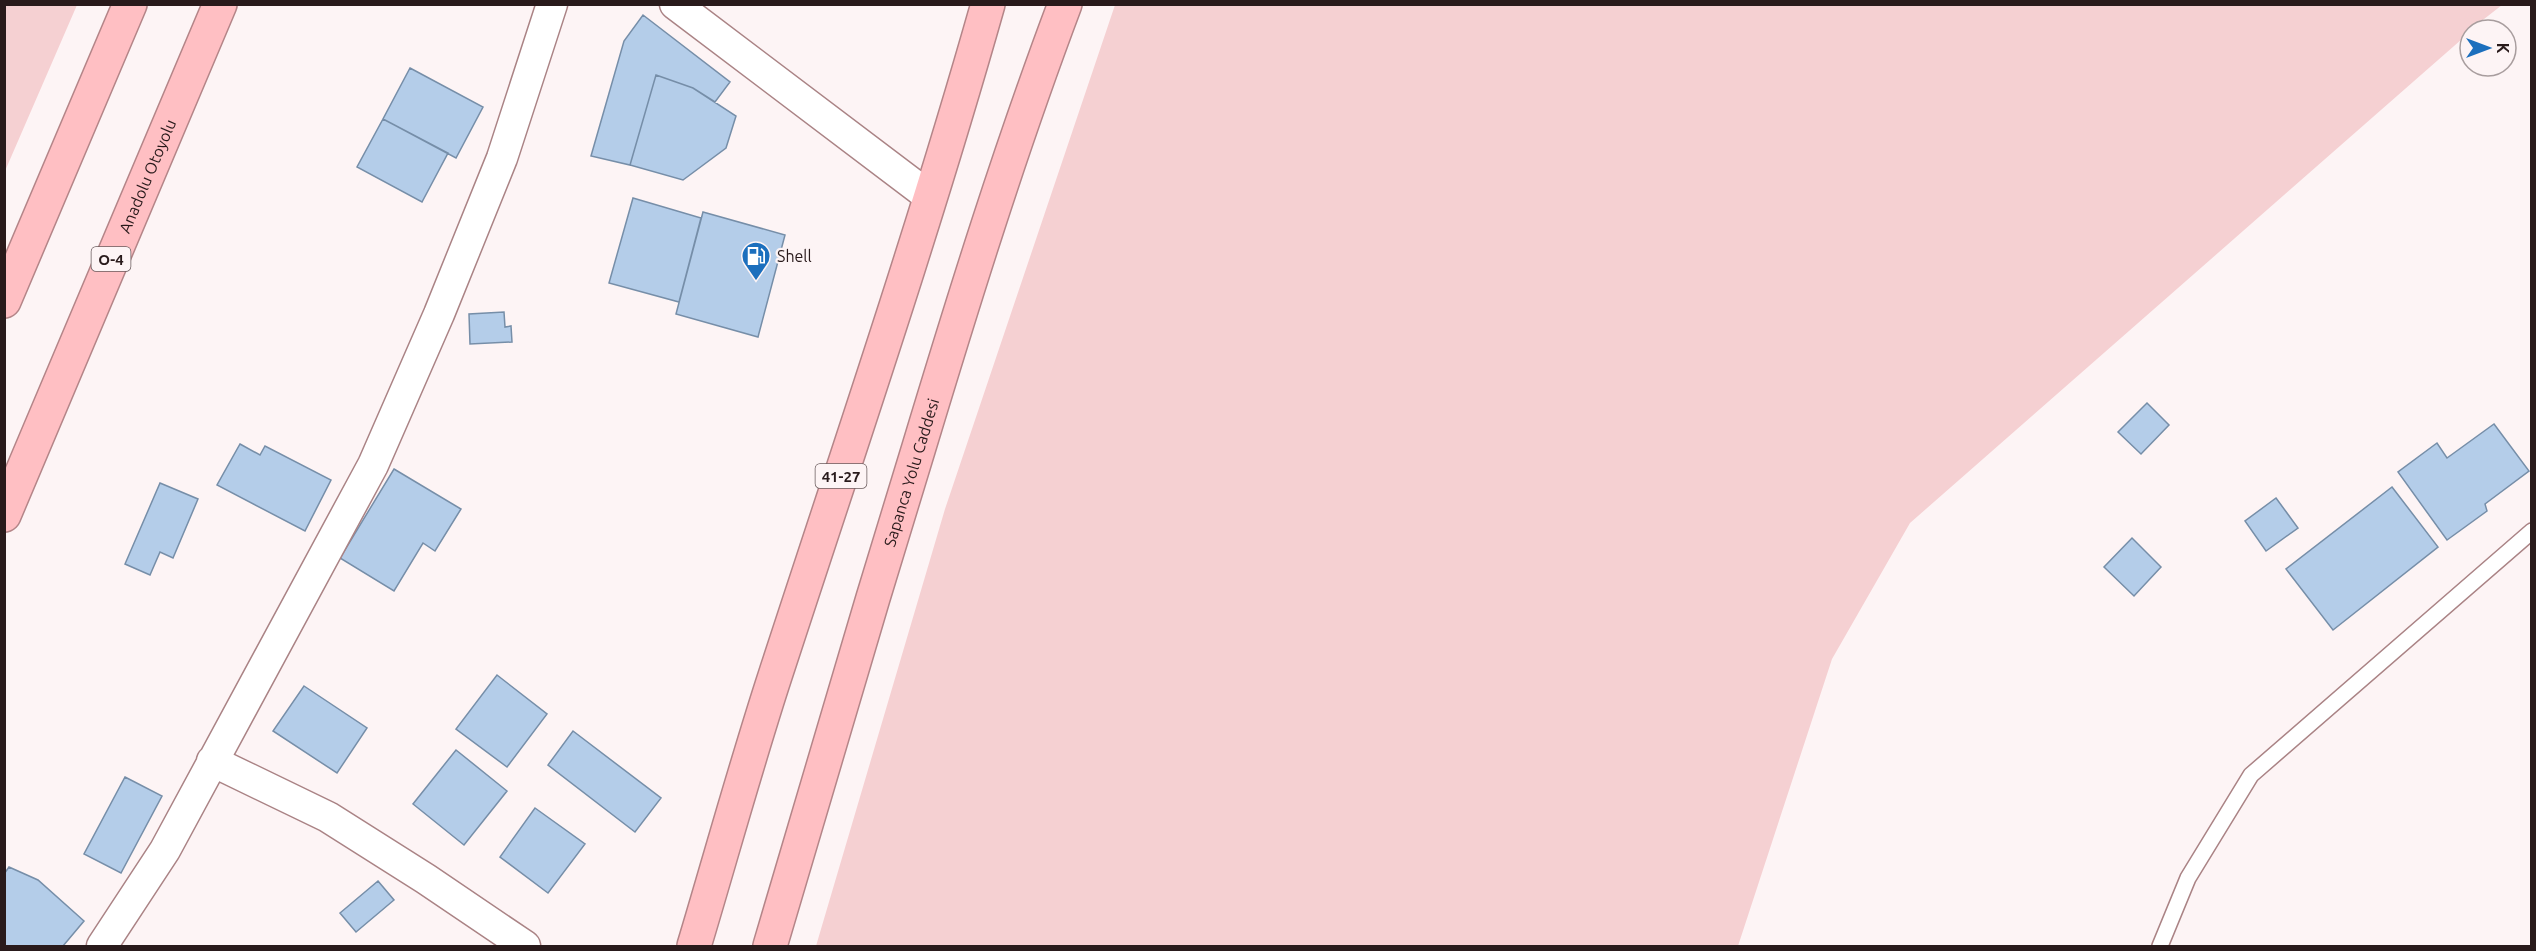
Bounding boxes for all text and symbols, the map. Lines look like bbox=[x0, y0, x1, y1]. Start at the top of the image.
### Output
north arrow bbox=[2458, 18, 2518, 78]
text: K bbox=[2494, 43, 2512, 54]
street label: Anadolu Otoyolu bbox=[115, 116, 179, 236]
fuel station icon: Shell bbox=[740, 240, 772, 282]
road number: O-4 bbox=[92, 247, 130, 271]
place label: Shell bbox=[777, 247, 812, 265]
street label: Sapanca Yolu Caddesi bbox=[880, 396, 942, 549]
road number: 41-27 bbox=[816, 464, 866, 488]

